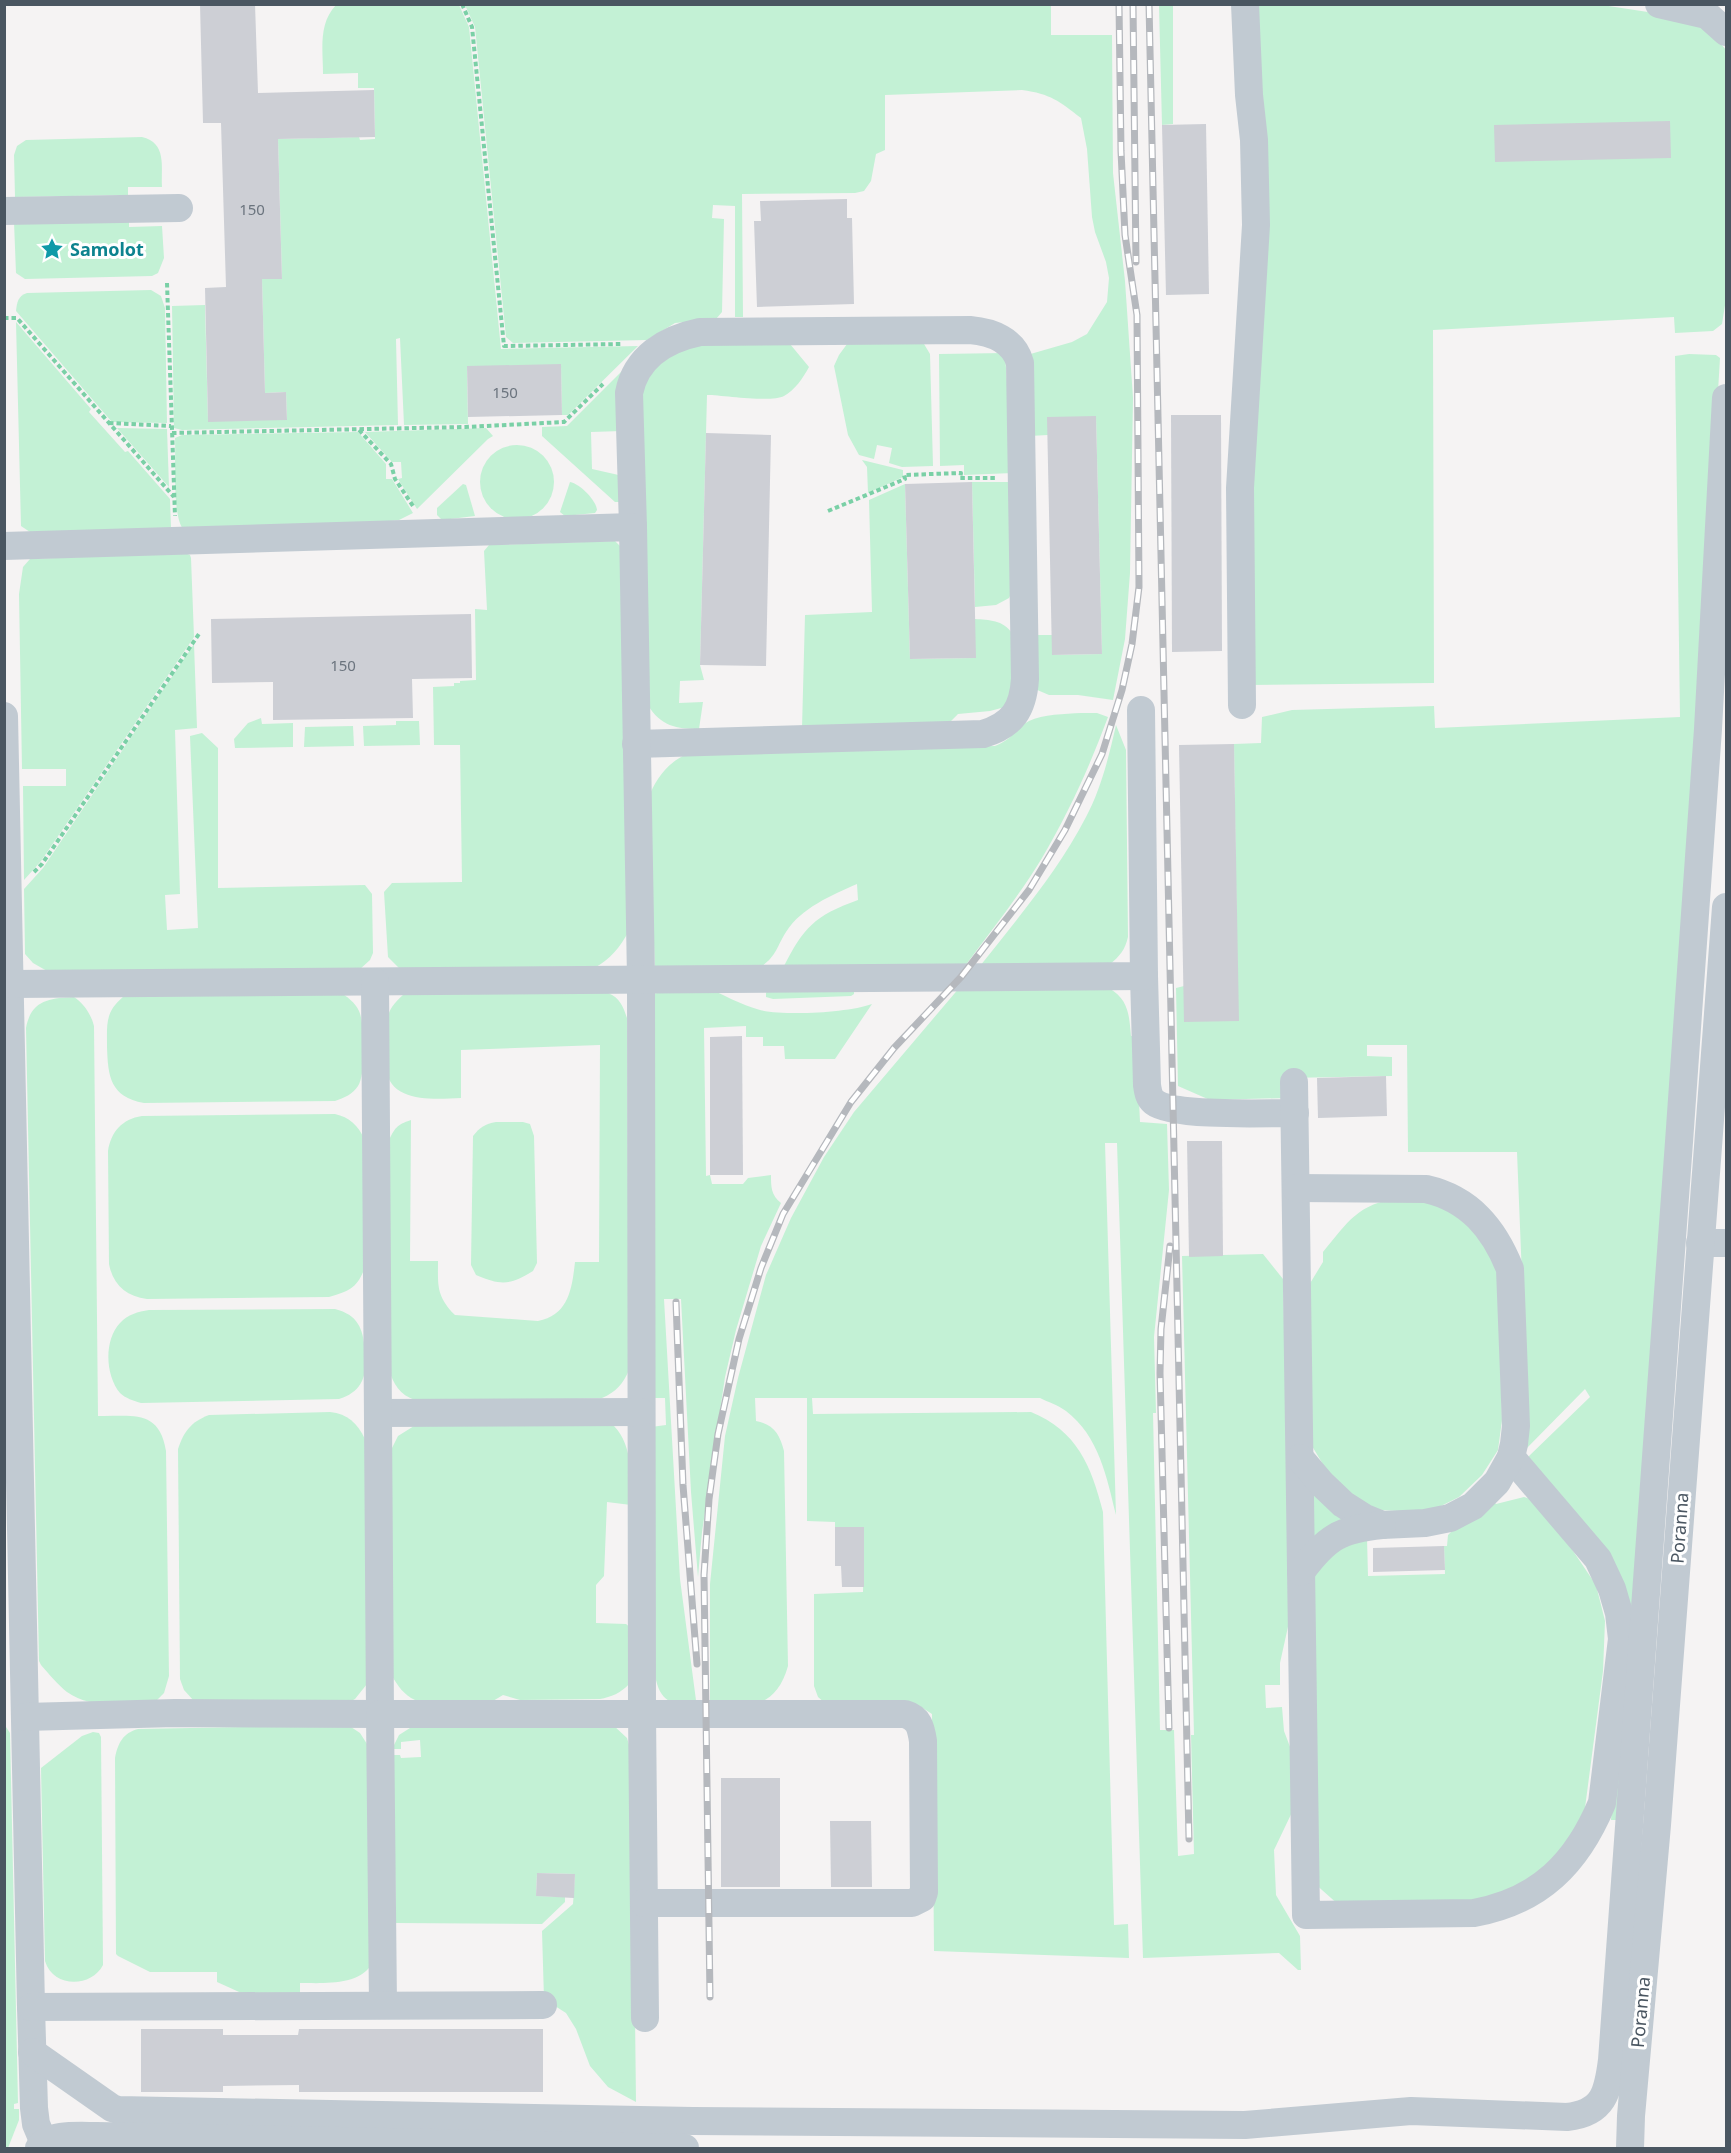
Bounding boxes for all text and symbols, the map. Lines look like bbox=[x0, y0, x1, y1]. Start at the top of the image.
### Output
house number: 150 bbox=[239, 199, 265, 219]
place icon: Samolot bbox=[39, 236, 65, 262]
place label: Samolot bbox=[70, 237, 144, 261]
house number: 150 bbox=[492, 382, 518, 402]
house number: 150 bbox=[330, 655, 356, 675]
street label: Poranna bbox=[1665, 1492, 1693, 1564]
street label: Poranna bbox=[1625, 1975, 1655, 2049]

